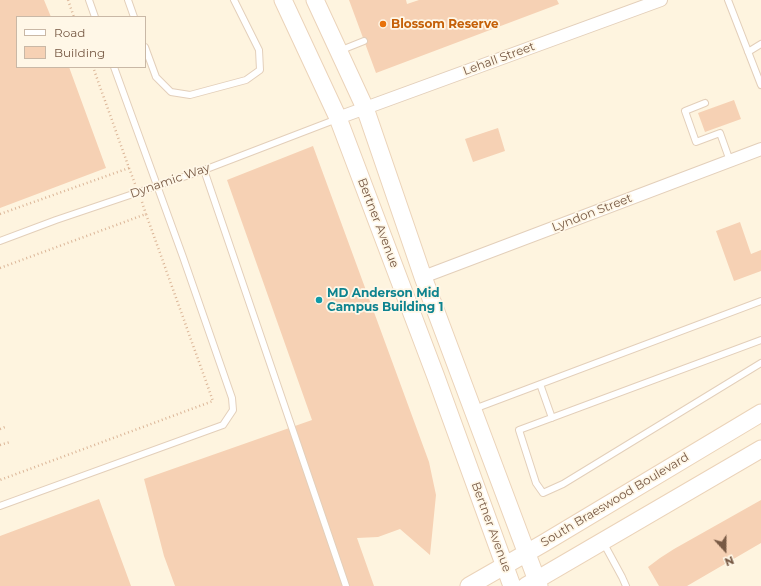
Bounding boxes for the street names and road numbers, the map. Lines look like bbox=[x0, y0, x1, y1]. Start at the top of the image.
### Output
street label: Lehall Street bbox=[461, 39, 537, 79]
street label: Dynamic Way bbox=[128, 161, 212, 201]
street label: Bertner Avenue bbox=[354, 176, 402, 270]
street label: Lyndon Street bbox=[550, 191, 634, 235]
street label: South Braeswood Boulevard bbox=[538, 450, 692, 550]
street label: Bertner Avenue bbox=[468, 480, 514, 574]

